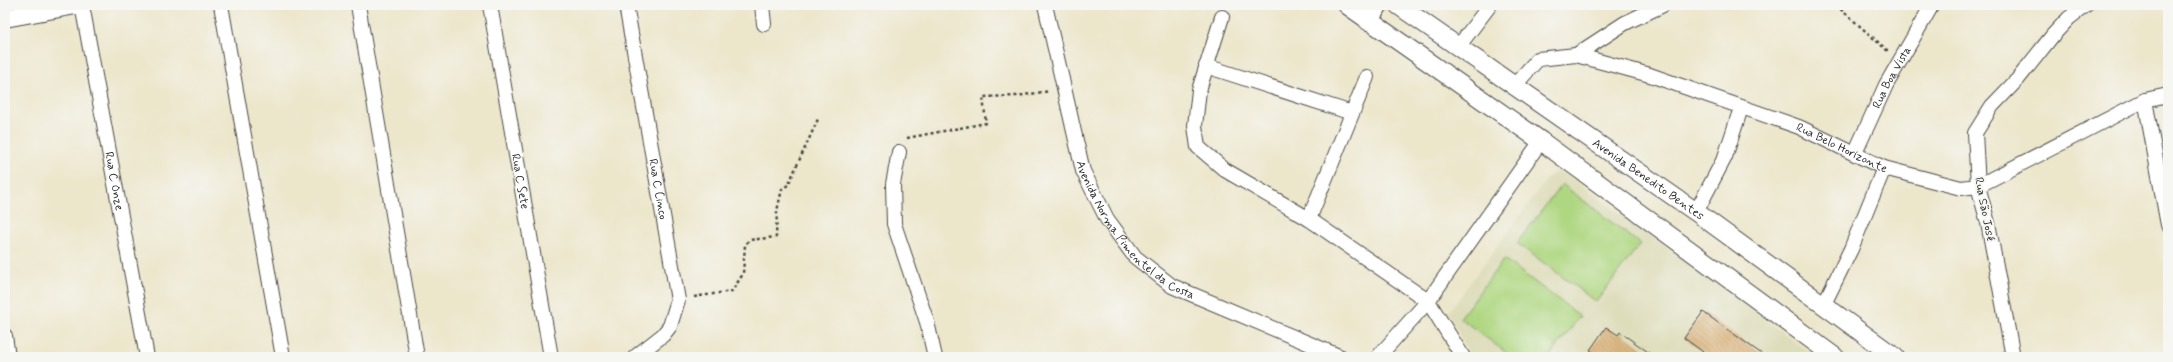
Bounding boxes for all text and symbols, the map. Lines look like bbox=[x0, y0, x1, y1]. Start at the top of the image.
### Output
street label: Rua Boa Vista bbox=[1869, 44, 1915, 111]
street label: Rua Belo Horizonte bbox=[1793, 120, 1889, 177]
street label: Avenida Benedito Bentes bbox=[1589, 135, 1707, 224]
street label: Rua C Onze bbox=[100, 151, 127, 212]
street label: Rua C Sete bbox=[507, 153, 532, 210]
street label: Rua C Cinco bbox=[644, 158, 671, 221]
street label: Avenida Norma Pimentel da Costa bbox=[1072, 159, 1197, 304]
street label: Rua São José bbox=[1970, 176, 1998, 243]

